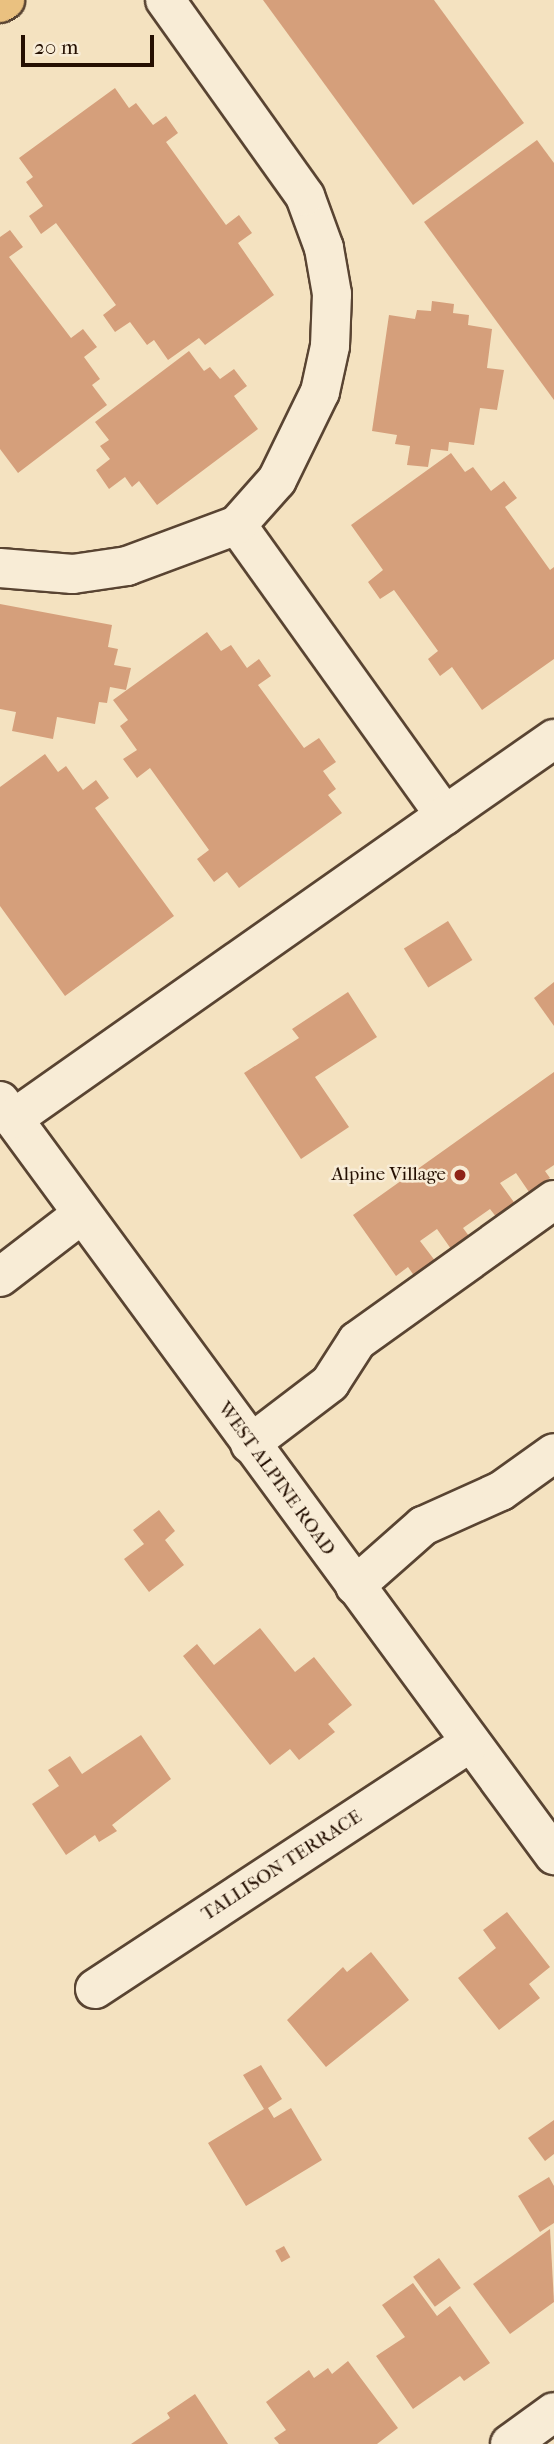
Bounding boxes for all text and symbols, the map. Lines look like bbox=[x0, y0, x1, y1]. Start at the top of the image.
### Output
scale bar bbox=[24, 21, 158, 65]
text: 20 m bbox=[34, 35, 78, 59]
place label: Alpine Village bbox=[331, 1164, 446, 1186]
marker: Alpine Village bbox=[452, 1167, 468, 1183]
street label: WEST ALPINE ROAD bbox=[213, 1398, 339, 1560]
street label: TALLISON TERRACE bbox=[198, 1806, 366, 1926]

